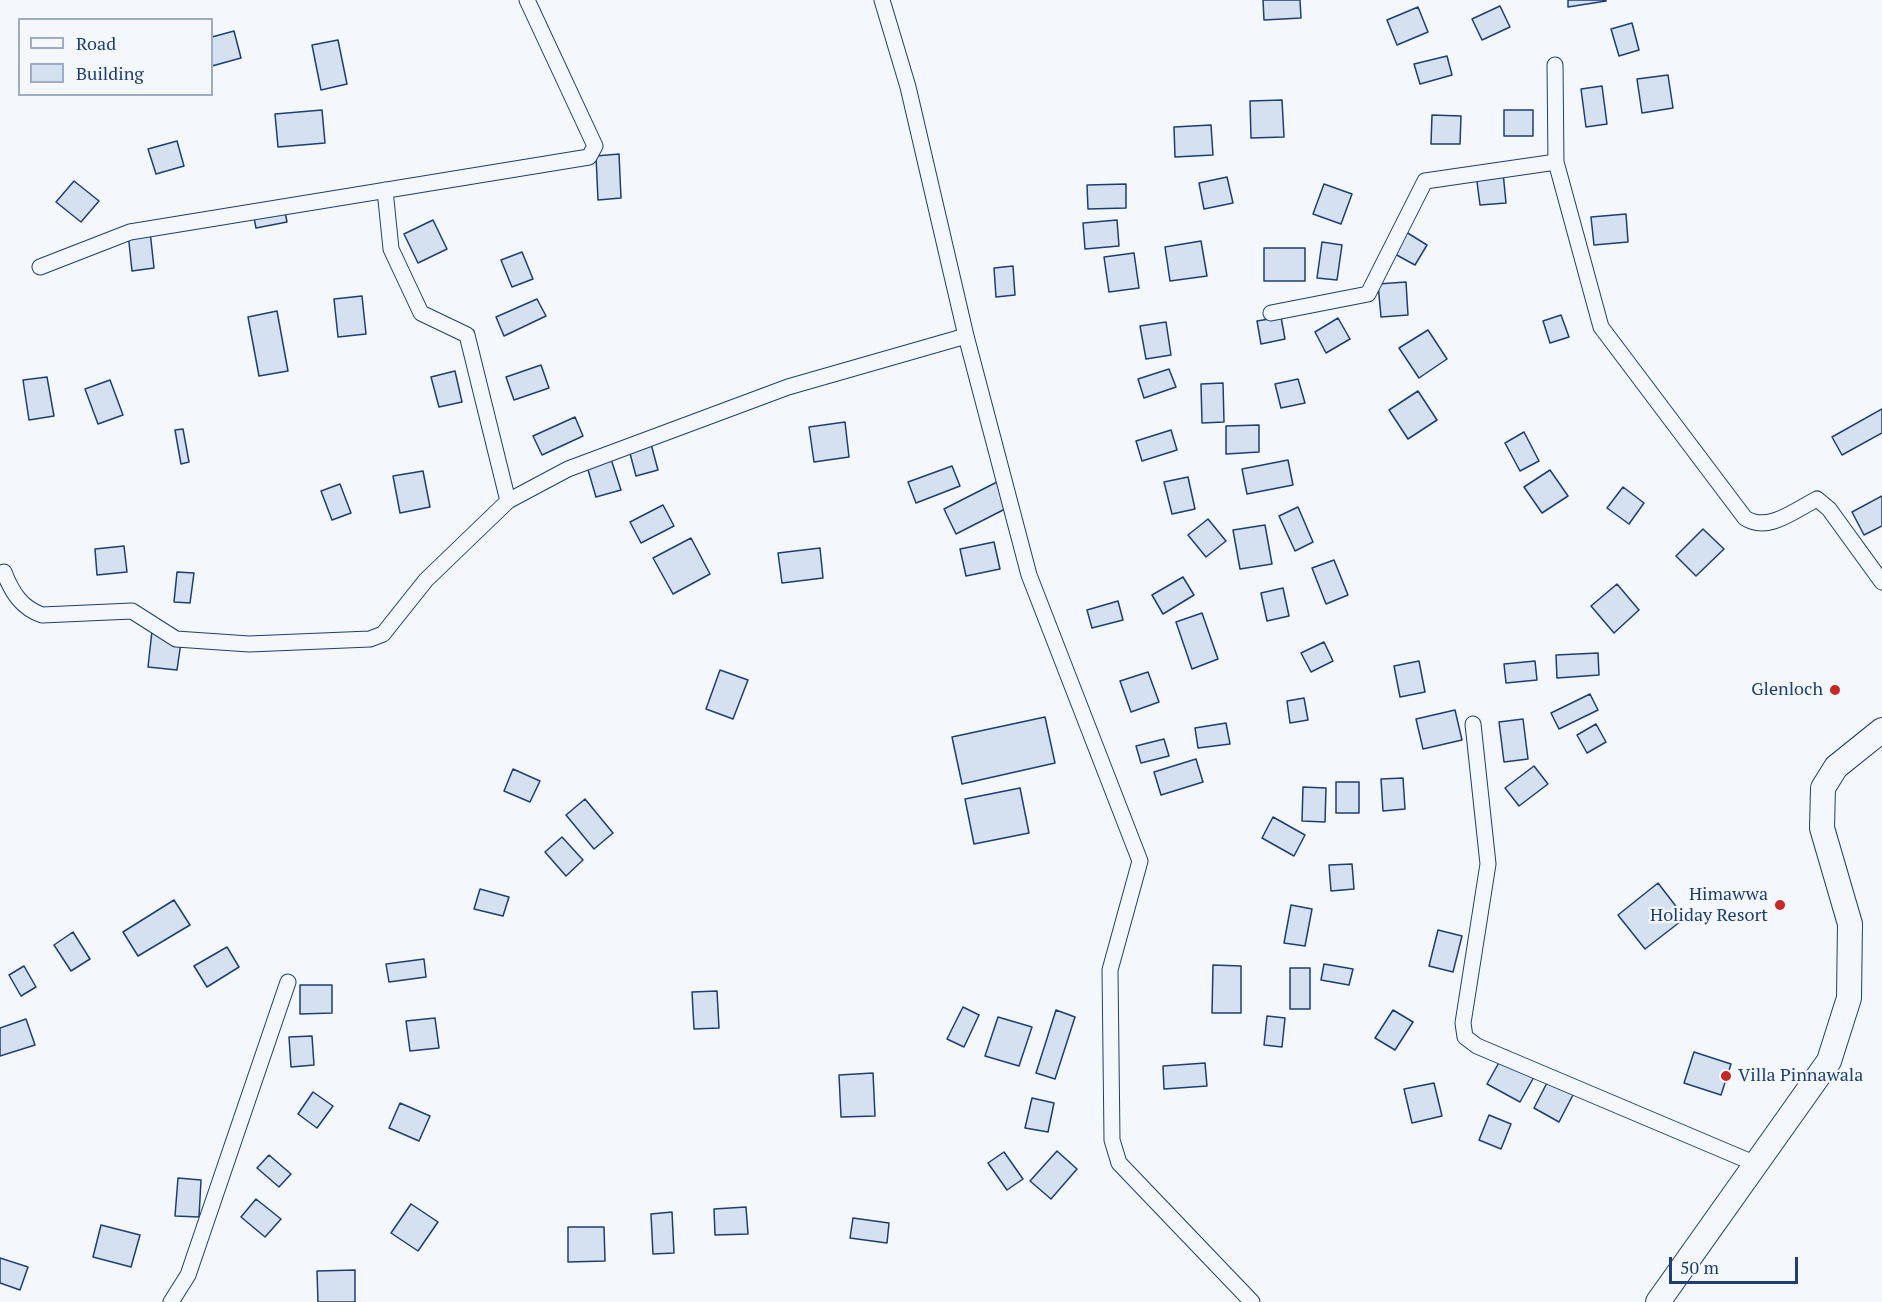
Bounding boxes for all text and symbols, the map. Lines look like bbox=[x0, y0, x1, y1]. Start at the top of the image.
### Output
legend bbox=[18, 18, 213, 96]
text: Road bbox=[76, 31, 116, 55]
text: Building bbox=[76, 61, 144, 85]
place label: Glenloch bbox=[1751, 679, 1823, 701]
marker: Glenloch bbox=[1828, 683, 1842, 697]
place label: Himawwa Holiday Resort bbox=[1650, 884, 1768, 926]
marker: Himawwa Holiday Resort bbox=[1773, 898, 1787, 912]
place label: Villa Pinnawala bbox=[1738, 1065, 1863, 1087]
marker: Villa Pinnawala bbox=[1719, 1069, 1733, 1083]
scale bar bbox=[1672, 1245, 1801, 1283]
text: 50 m bbox=[1680, 1255, 1719, 1279]

